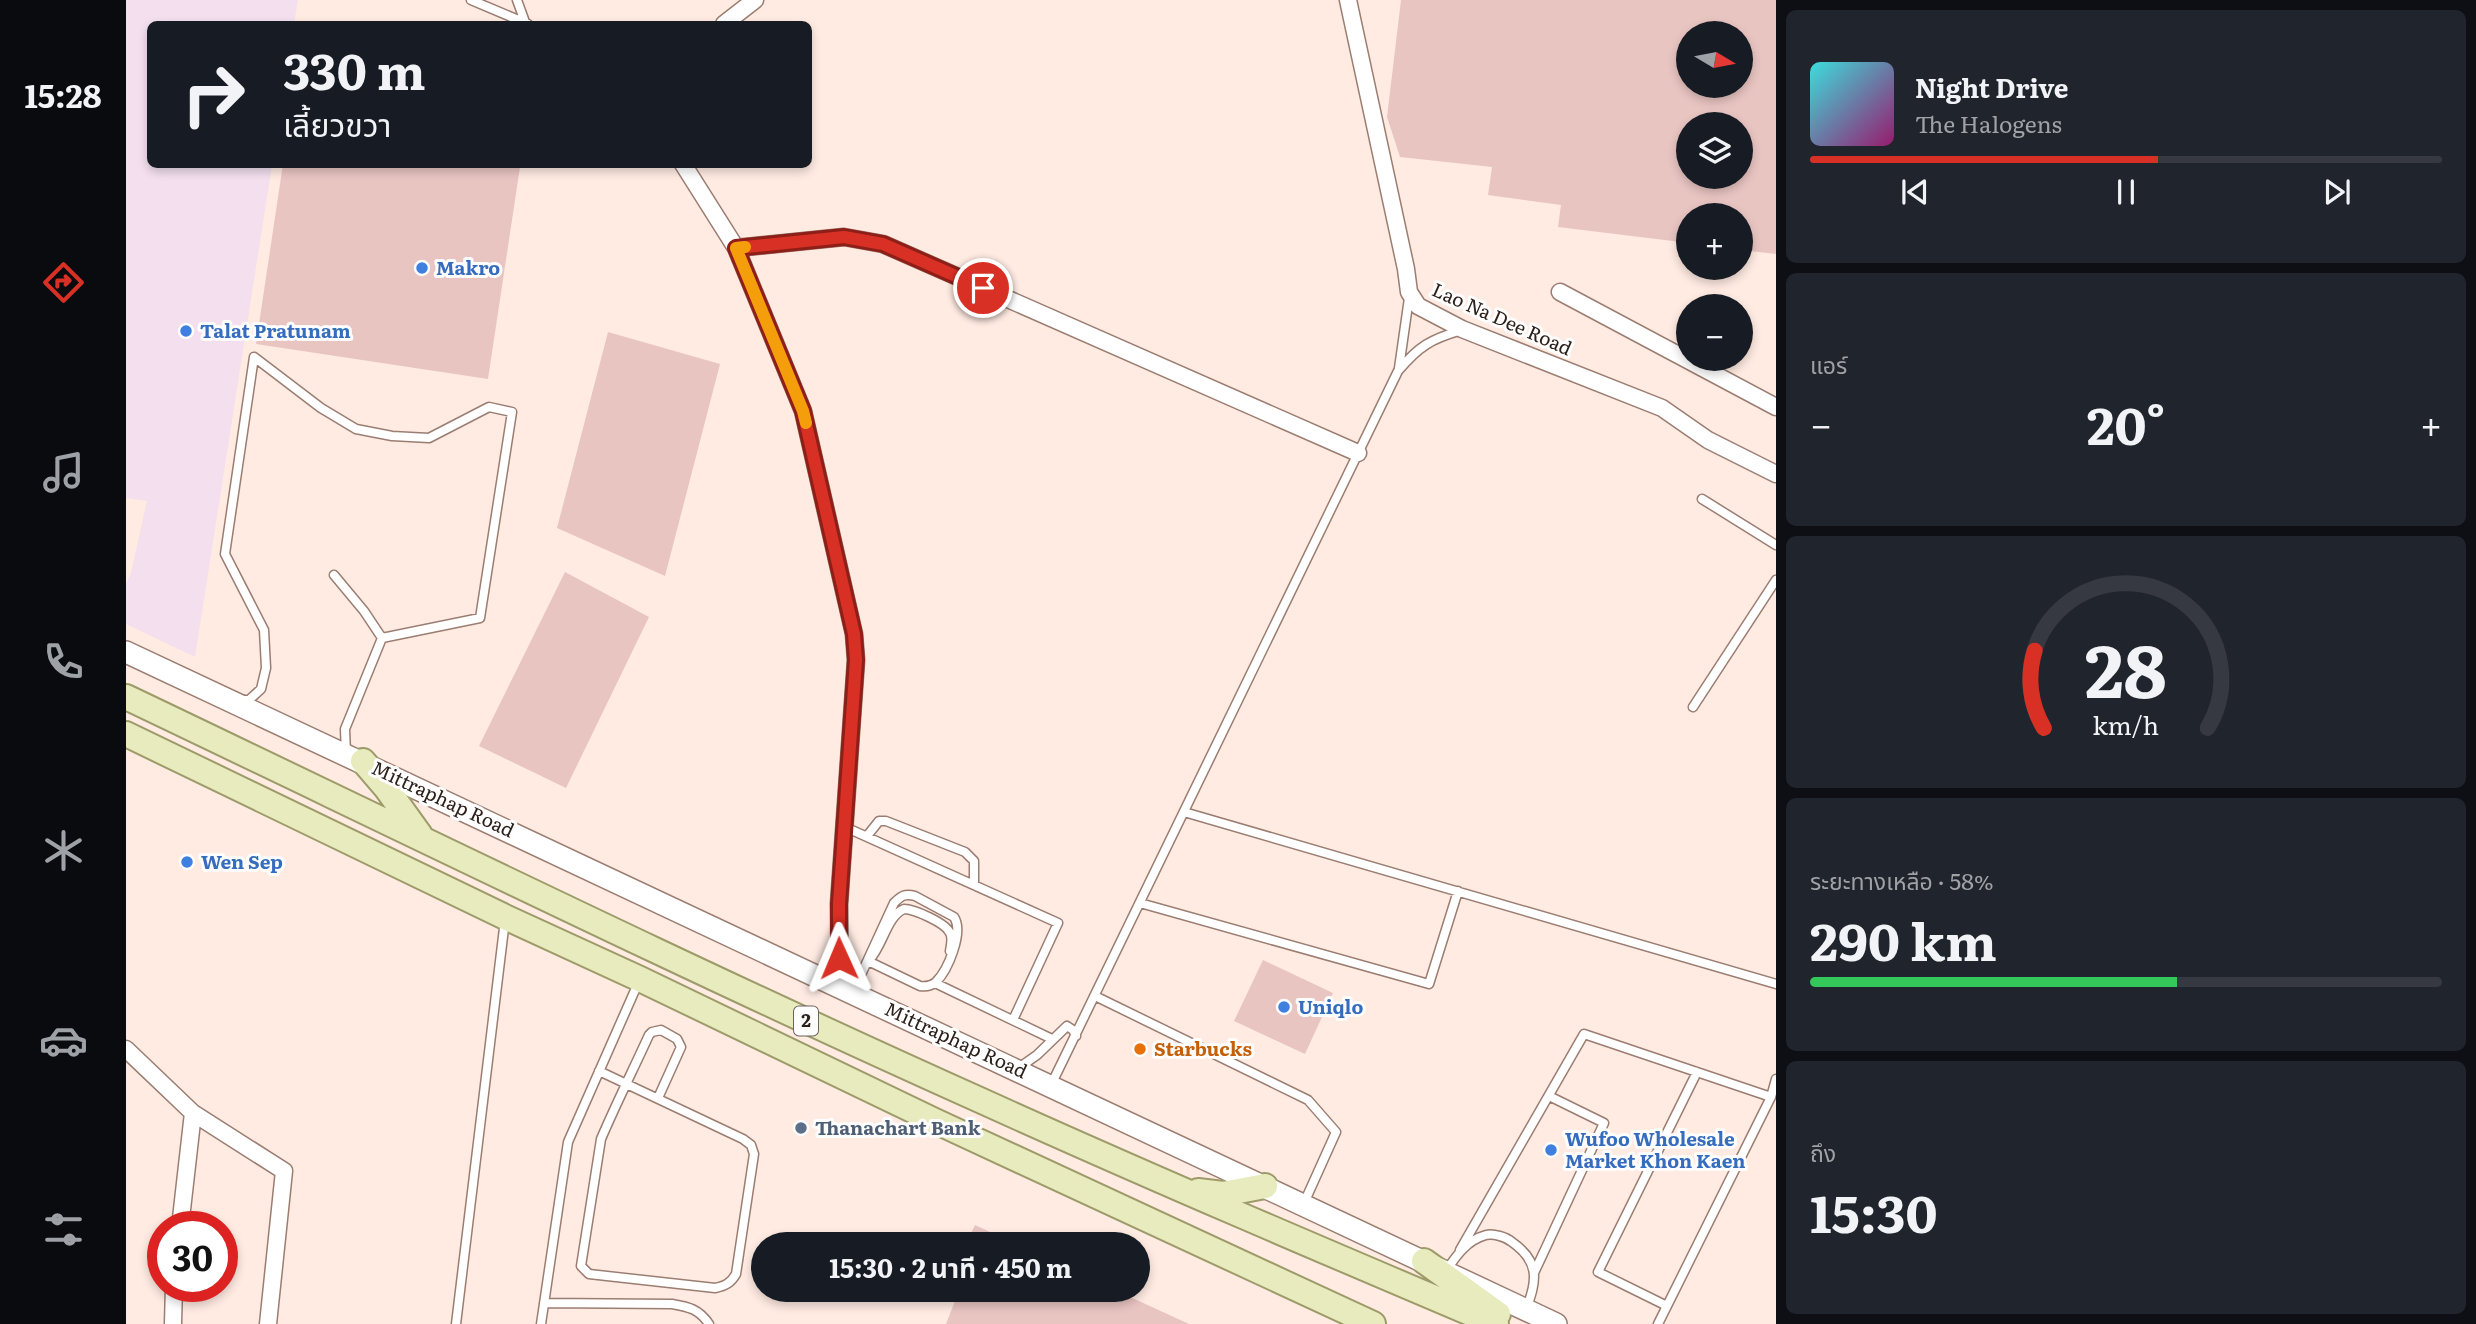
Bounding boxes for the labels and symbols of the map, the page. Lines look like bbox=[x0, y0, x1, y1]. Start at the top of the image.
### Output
north arrow bbox=[1676, 21, 1754, 98]
place label: Makro bbox=[436, 253, 500, 281]
pin bbox=[953, 258, 1013, 318]
marker: Makro bbox=[414, 260, 430, 276]
street label: Lao Na Dee Road bbox=[1428, 275, 1577, 362]
place label: Talat Pratunam bbox=[200, 316, 351, 344]
marker: Talat Pratunam bbox=[178, 323, 194, 339]
street label: Mittraphap Road bbox=[368, 753, 520, 844]
place label: Wen Sep bbox=[201, 847, 283, 875]
marker: Wen Sep bbox=[179, 854, 195, 870]
position arrow bbox=[802, 921, 876, 995]
place label: Uniqlo bbox=[1298, 992, 1363, 1020]
street label: Mittraphap Road bbox=[881, 994, 1033, 1085]
marker: Uniqlo bbox=[1276, 999, 1292, 1015]
road number: 2 bbox=[794, 1006, 818, 1036]
place label: Starbucks bbox=[1154, 1034, 1252, 1062]
marker: Starbucks bbox=[1132, 1041, 1148, 1057]
place label: Thanachart Bank bbox=[815, 1113, 981, 1141]
marker: Thanachart Bank bbox=[793, 1120, 809, 1136]
place label: Wufoo Wholesale Market Khon Kaen bbox=[1565, 1124, 1745, 1174]
marker: Wufoo Wholesale Market Khon Kaen bbox=[1543, 1142, 1559, 1158]
speed limit sign: 30 bbox=[147, 1211, 238, 1302]

